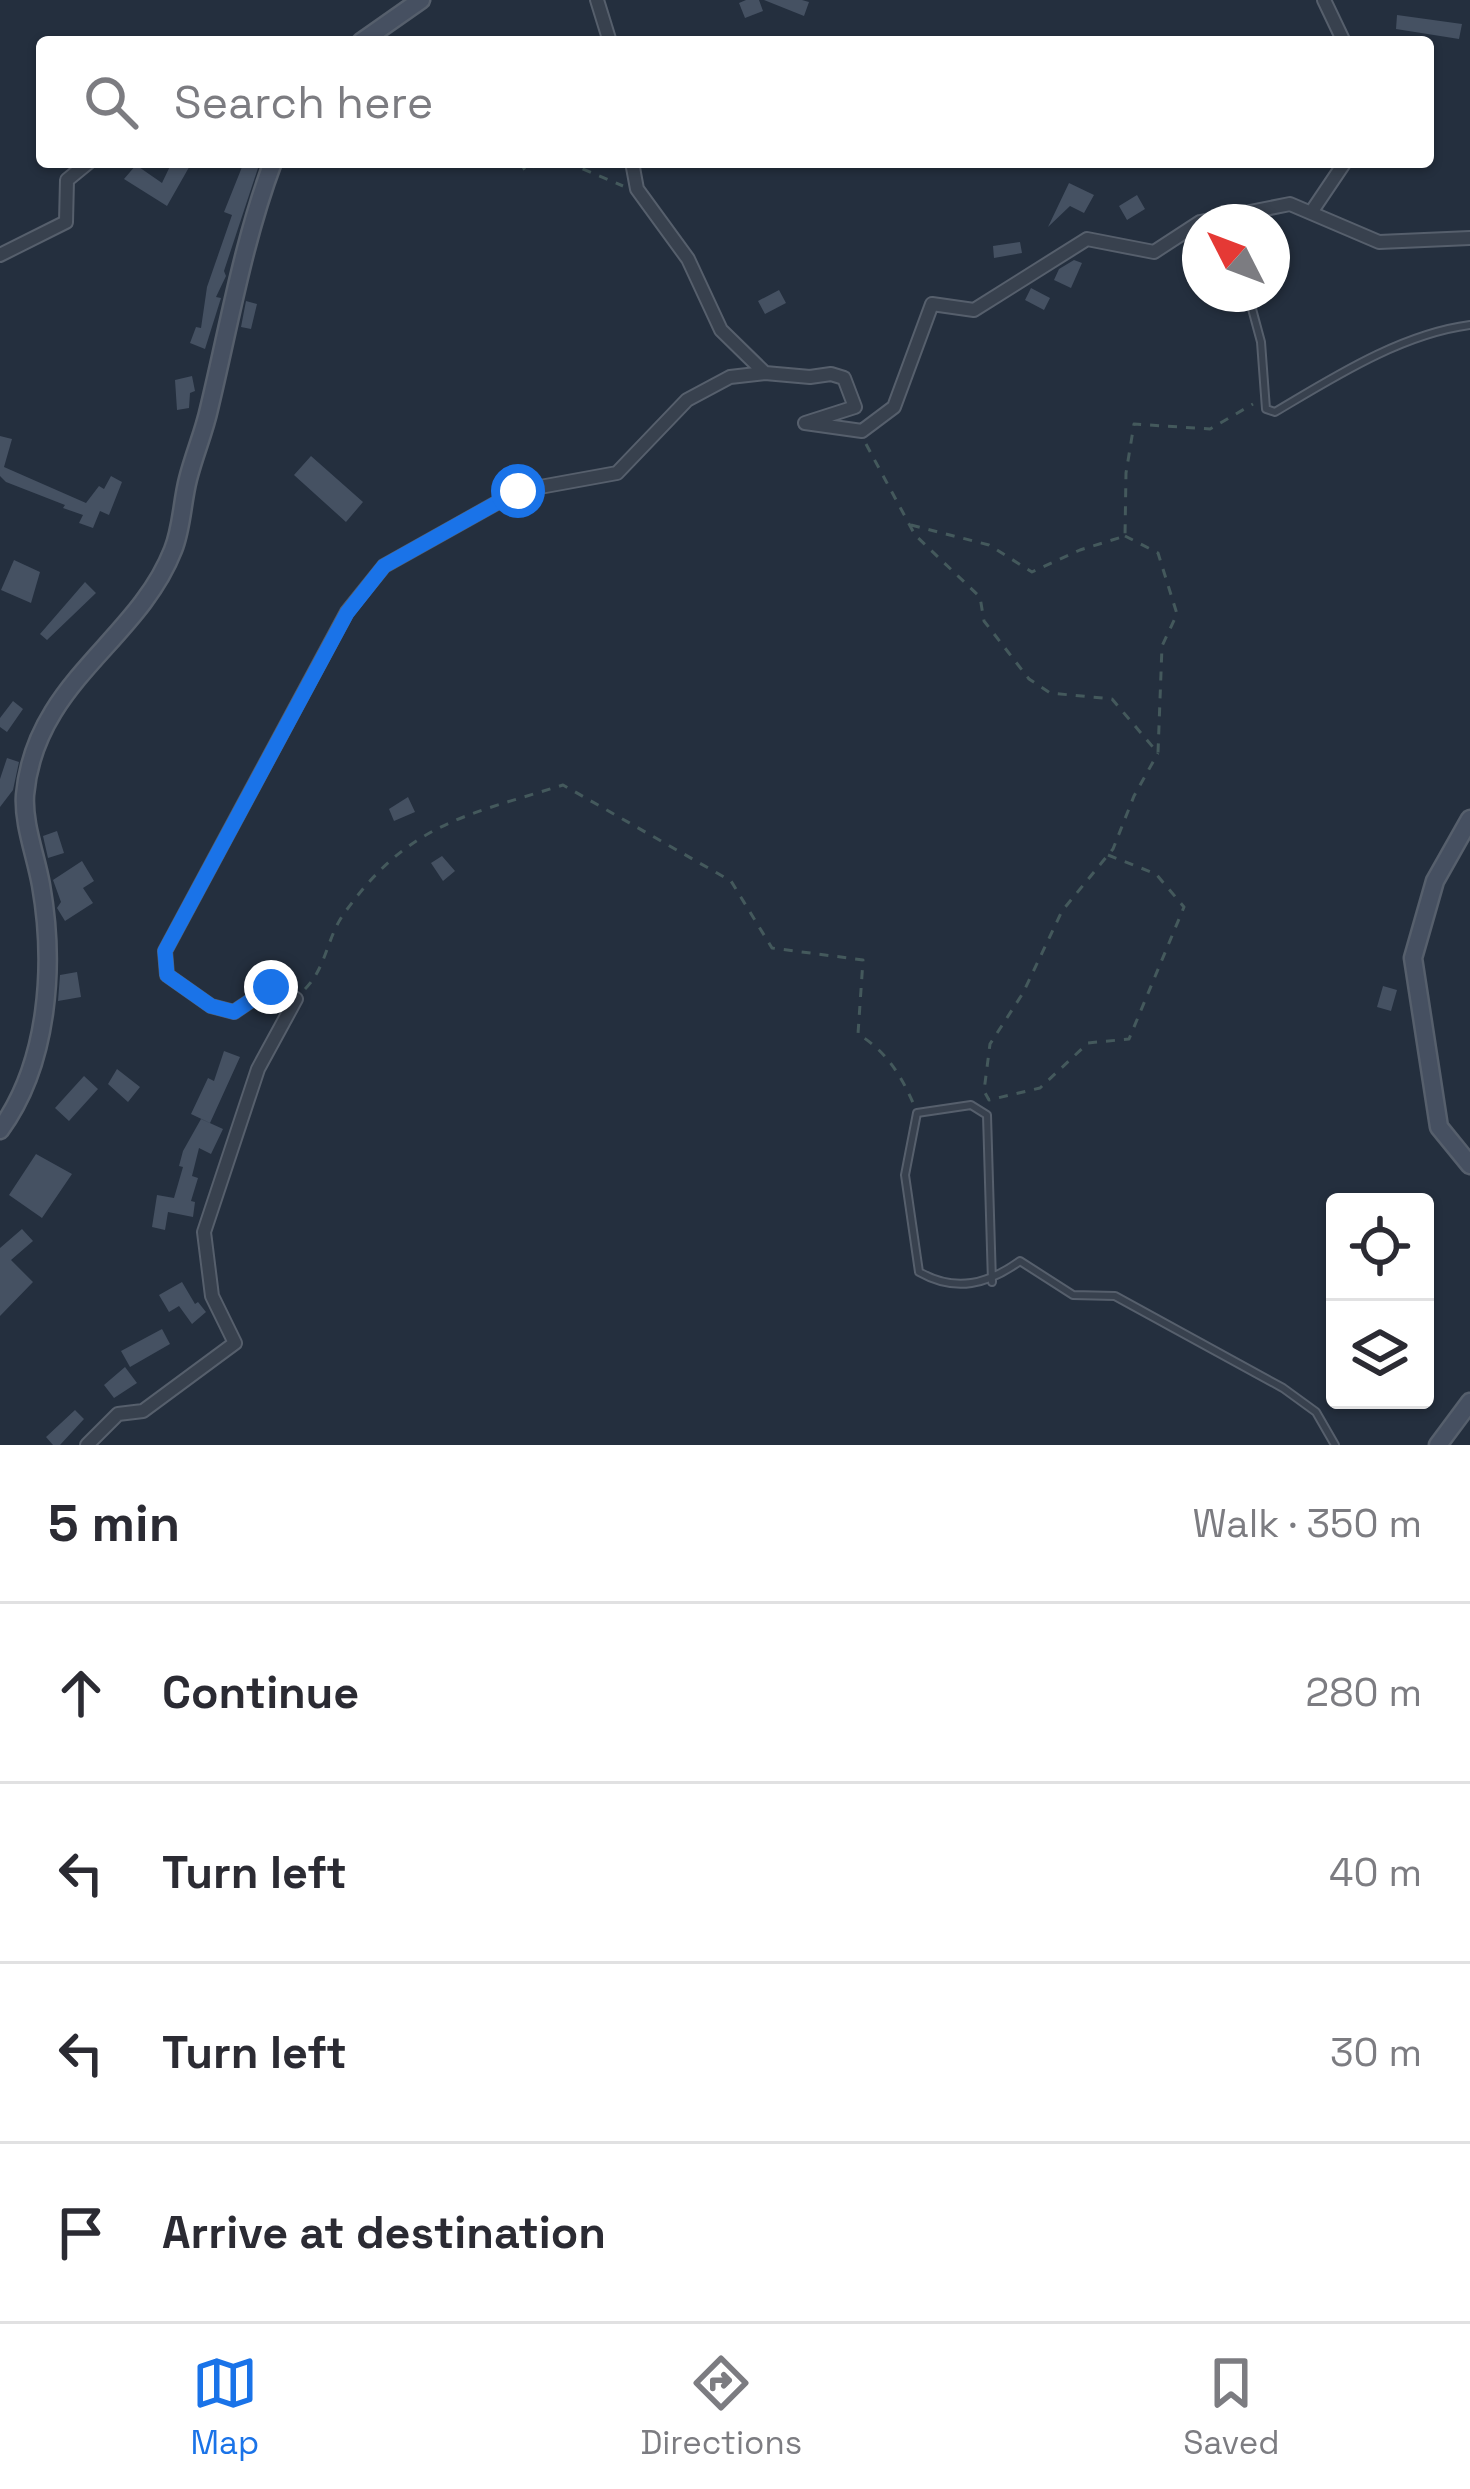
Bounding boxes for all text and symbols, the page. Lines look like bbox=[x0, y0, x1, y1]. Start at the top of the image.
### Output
search box bbox=[36, 36, 1434, 168]
icon: search bbox=[78, 69, 144, 135]
text: Search here bbox=[174, 74, 433, 131]
north arrow bbox=[1182, 204, 1290, 312]
route start bbox=[491, 464, 545, 518]
route end bbox=[244, 960, 298, 1014]
map controls bbox=[1326, 1193, 1434, 1409]
button: locate bbox=[1326, 1193, 1434, 1301]
button: layers bbox=[1326, 1301, 1434, 1409]
text: 5 min bbox=[48, 1491, 180, 1556]
text: Walk · 350 m bbox=[1192, 1499, 1422, 1548]
icon: ahead bbox=[48, 1660, 114, 1726]
text: Continue bbox=[162, 1664, 359, 1721]
text: 280 m bbox=[1306, 1668, 1422, 1717]
icon: left bbox=[48, 1840, 114, 1906]
text: Turn left bbox=[162, 1844, 347, 1901]
text: 40 m bbox=[1329, 1848, 1422, 1897]
icon: left bbox=[48, 2020, 114, 2086]
text: Turn left bbox=[162, 2024, 347, 2081]
text: 30 m bbox=[1330, 2028, 1422, 2077]
icon: arrive bbox=[48, 2200, 114, 2266]
text: Arrive at destination bbox=[162, 2204, 606, 2261]
tab: Map bbox=[191, 2350, 259, 2464]
tab: Directions bbox=[640, 2350, 802, 2464]
tab: Saved bbox=[1183, 2350, 1279, 2464]

